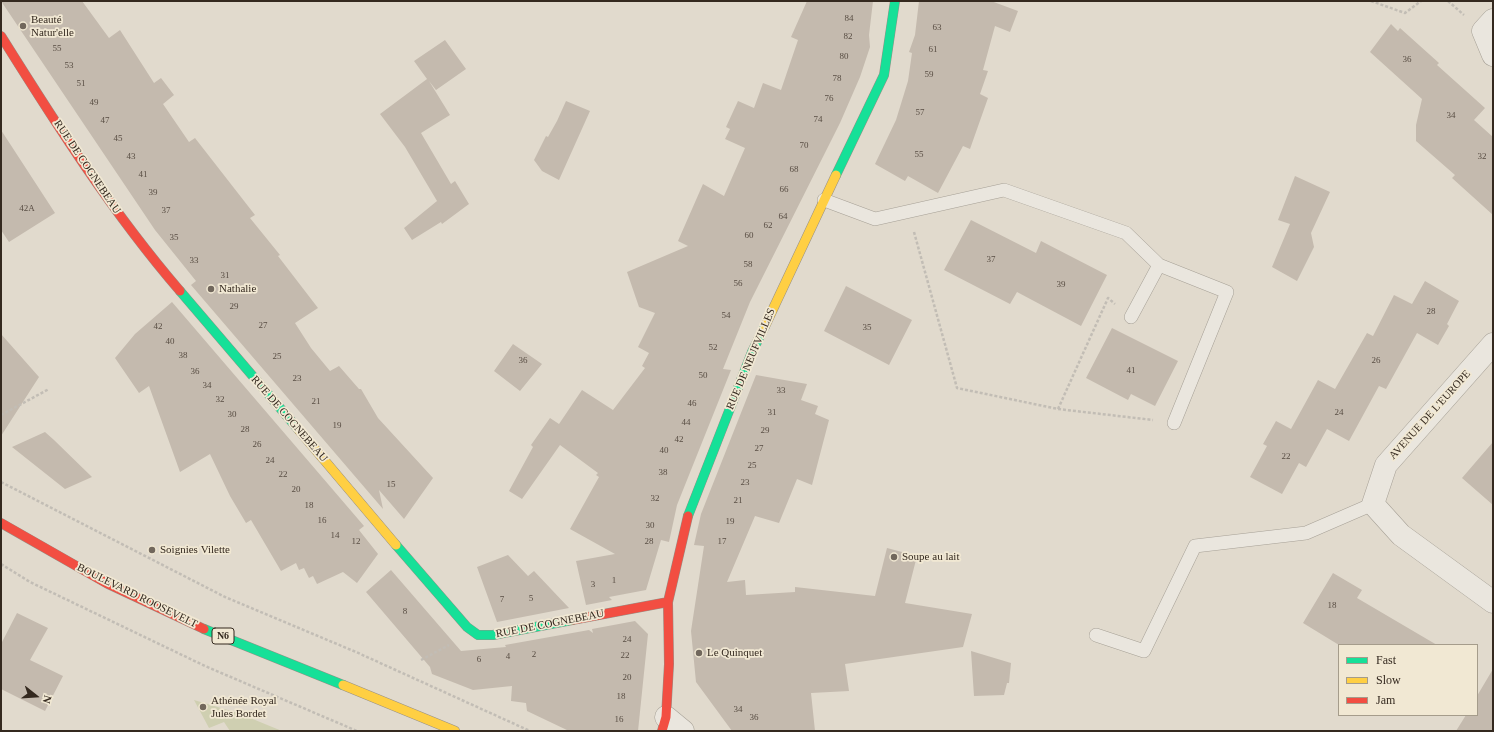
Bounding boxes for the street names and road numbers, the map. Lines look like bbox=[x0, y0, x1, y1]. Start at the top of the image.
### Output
street label: RUE DE COGNEBEAU bbox=[51, 118, 123, 216]
street label: RUE DE NEUFVILLES bbox=[724, 306, 778, 412]
street label: AVENUE DE L'EUROPE bbox=[1386, 368, 1474, 462]
street label: RUE DE COGNEBEAU bbox=[248, 373, 330, 465]
street label: BOULEVARD ROOSEVELT bbox=[75, 561, 199, 631]
street label: RUE DE COGNEBEAU bbox=[495, 607, 605, 641]
road number: N6 bbox=[212, 628, 234, 644]

